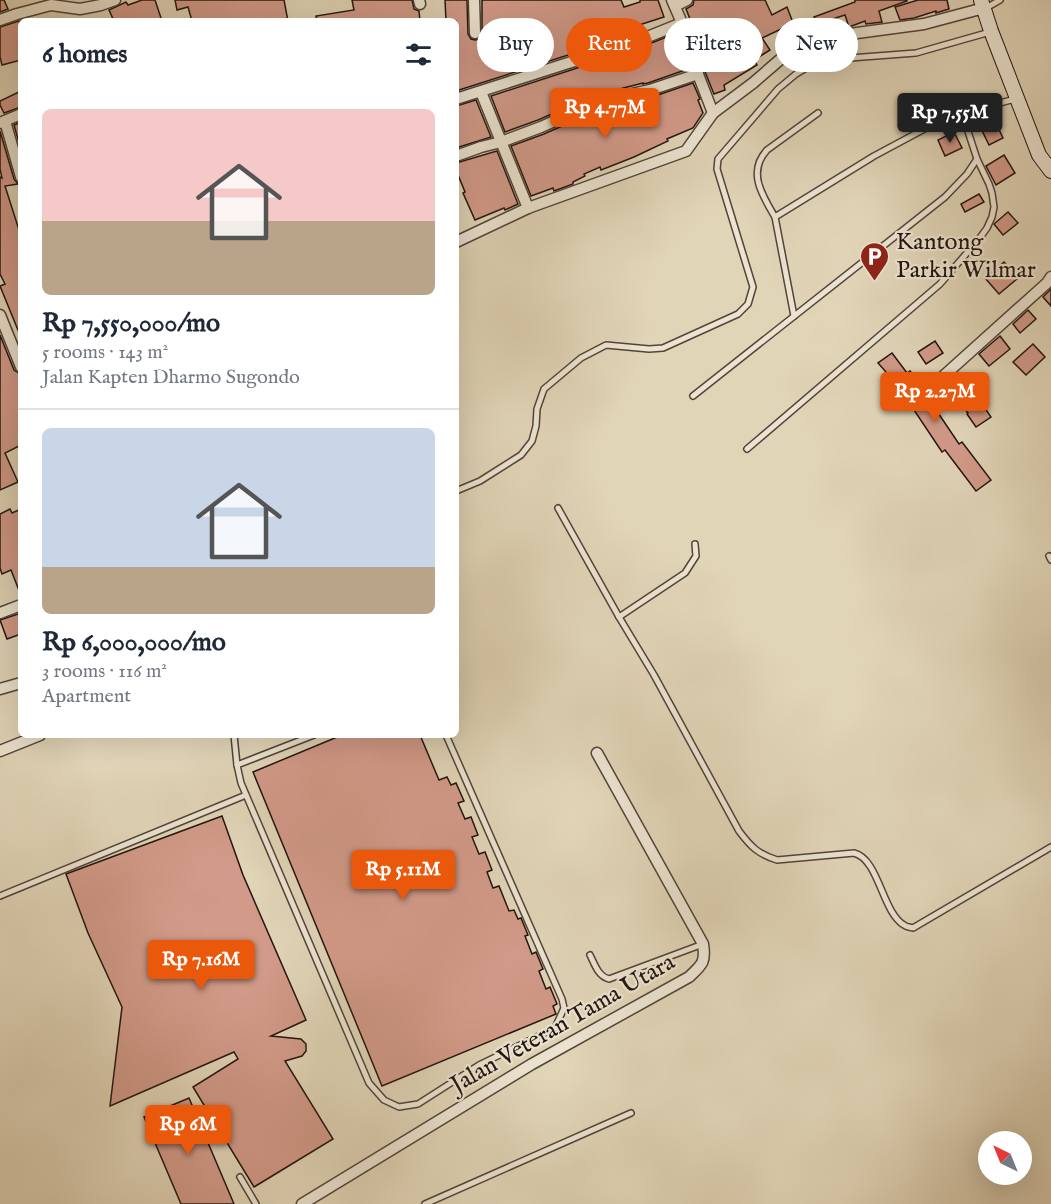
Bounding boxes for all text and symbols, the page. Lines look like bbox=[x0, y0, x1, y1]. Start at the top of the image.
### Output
chip: Buy bbox=[477, 18, 554, 72]
chip: Rent bbox=[566, 18, 652, 72]
chip: Filters bbox=[664, 18, 763, 72]
chip: New bbox=[775, 18, 858, 72]
text: 6 homes bbox=[42, 38, 127, 71]
icon: filters bbox=[402, 38, 435, 71]
pin: Rp 4.77M bbox=[543, 88, 667, 139]
pin: Rp 7.55M bbox=[888, 93, 1012, 144]
text: Rp 4.77M bbox=[564, 95, 646, 120]
text: Rp 7.55M bbox=[911, 100, 989, 125]
icon: home bbox=[185, 148, 293, 256]
place label: Kantong Parkir Wilmar bbox=[896, 227, 1036, 286]
parking icon: Kantong Parkir Wilmar bbox=[859, 240, 891, 282]
text: Rp 7,550,000/mo bbox=[42, 307, 220, 340]
text: 5 rooms · 143 m² bbox=[42, 340, 168, 365]
text: Jalan Kapten Dharmo Sugondo bbox=[42, 365, 300, 390]
pin: Rp 2.27M bbox=[873, 372, 997, 423]
text: Rp 2.27M bbox=[894, 379, 976, 404]
icon: home bbox=[185, 467, 293, 575]
text: Rp 6,000,000/mo bbox=[42, 626, 226, 659]
text: 3 rooms · 116 m² bbox=[42, 659, 167, 684]
text: Apartment bbox=[42, 684, 131, 709]
pin: Rp 5.11M bbox=[341, 850, 465, 901]
text: Rp 5.11M bbox=[365, 857, 441, 882]
pin: Rp 7.16M bbox=[139, 940, 263, 991]
text: Rp 7.16M bbox=[162, 947, 240, 972]
street label: Jalan Veteran Tama Utara bbox=[443, 947, 681, 1102]
pin: Rp 6M bbox=[146, 1105, 230, 1156]
text: Rp 6M bbox=[159, 1112, 217, 1137]
north arrow bbox=[978, 1131, 1032, 1185]
map controls bbox=[978, 1131, 1032, 1185]

